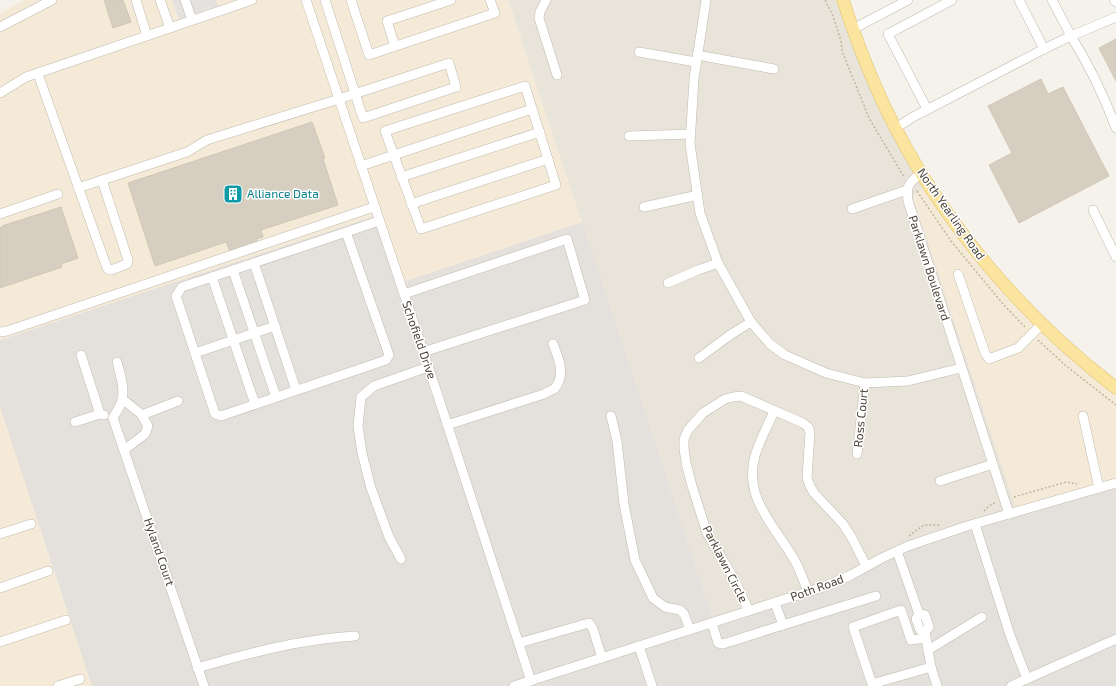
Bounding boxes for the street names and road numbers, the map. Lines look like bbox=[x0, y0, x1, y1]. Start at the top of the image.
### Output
street label: North Yearling Road bbox=[915, 165, 989, 262]
street label: Parklawn Boulevard bbox=[906, 213, 954, 322]
street label: Schofield Drive bbox=[400, 299, 440, 381]
street label: Ross Court bbox=[850, 387, 870, 448]
street label: Hyland Court bbox=[142, 516, 178, 588]
street label: Parklawn Circle bbox=[700, 523, 751, 604]
street label: Poth Road bbox=[788, 571, 845, 603]

